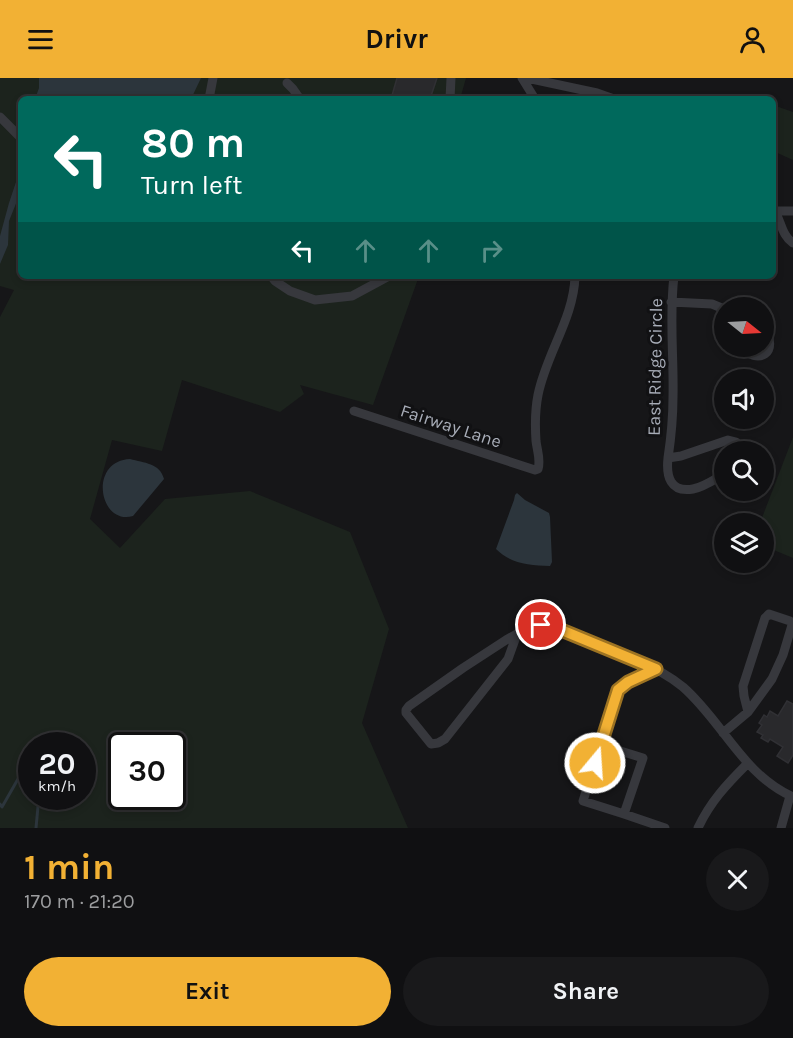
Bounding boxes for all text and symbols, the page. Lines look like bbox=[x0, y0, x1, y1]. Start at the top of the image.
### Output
icon: menu bbox=[24, 23, 57, 56]
text: Drivr bbox=[365, 23, 428, 55]
icon: person bbox=[736, 23, 769, 56]
text: 80 m bbox=[141, 118, 245, 168]
icon: left bbox=[42, 120, 120, 198]
text: Turn left bbox=[141, 169, 242, 201]
icon: left bbox=[286, 234, 319, 267]
icon: ahead bbox=[349, 234, 382, 267]
icon: ahead bbox=[412, 234, 445, 267]
icon: right bbox=[475, 234, 508, 267]
north arrow bbox=[714, 297, 774, 357]
map controls bbox=[714, 297, 774, 573]
street label: East Ridge Circle bbox=[643, 298, 667, 436]
button: sound bbox=[714, 369, 774, 429]
street label: Fairway Lane bbox=[398, 399, 504, 453]
button: search bbox=[714, 441, 774, 501]
button: layers bbox=[714, 513, 774, 573]
pin bbox=[515, 599, 566, 650]
icon: arrive bbox=[524, 608, 557, 641]
position arrow bbox=[563, 731, 627, 795]
speed limit sign: 30 bbox=[108, 732, 186, 810]
text: 20 bbox=[38, 746, 76, 782]
text: km/h bbox=[38, 777, 76, 795]
text: 1 min bbox=[24, 846, 114, 888]
button: close bbox=[706, 848, 769, 911]
text: 170 m · 21:20 bbox=[24, 890, 135, 913]
button: Exit bbox=[24, 957, 391, 1026]
button: Share bbox=[403, 957, 769, 1026]

